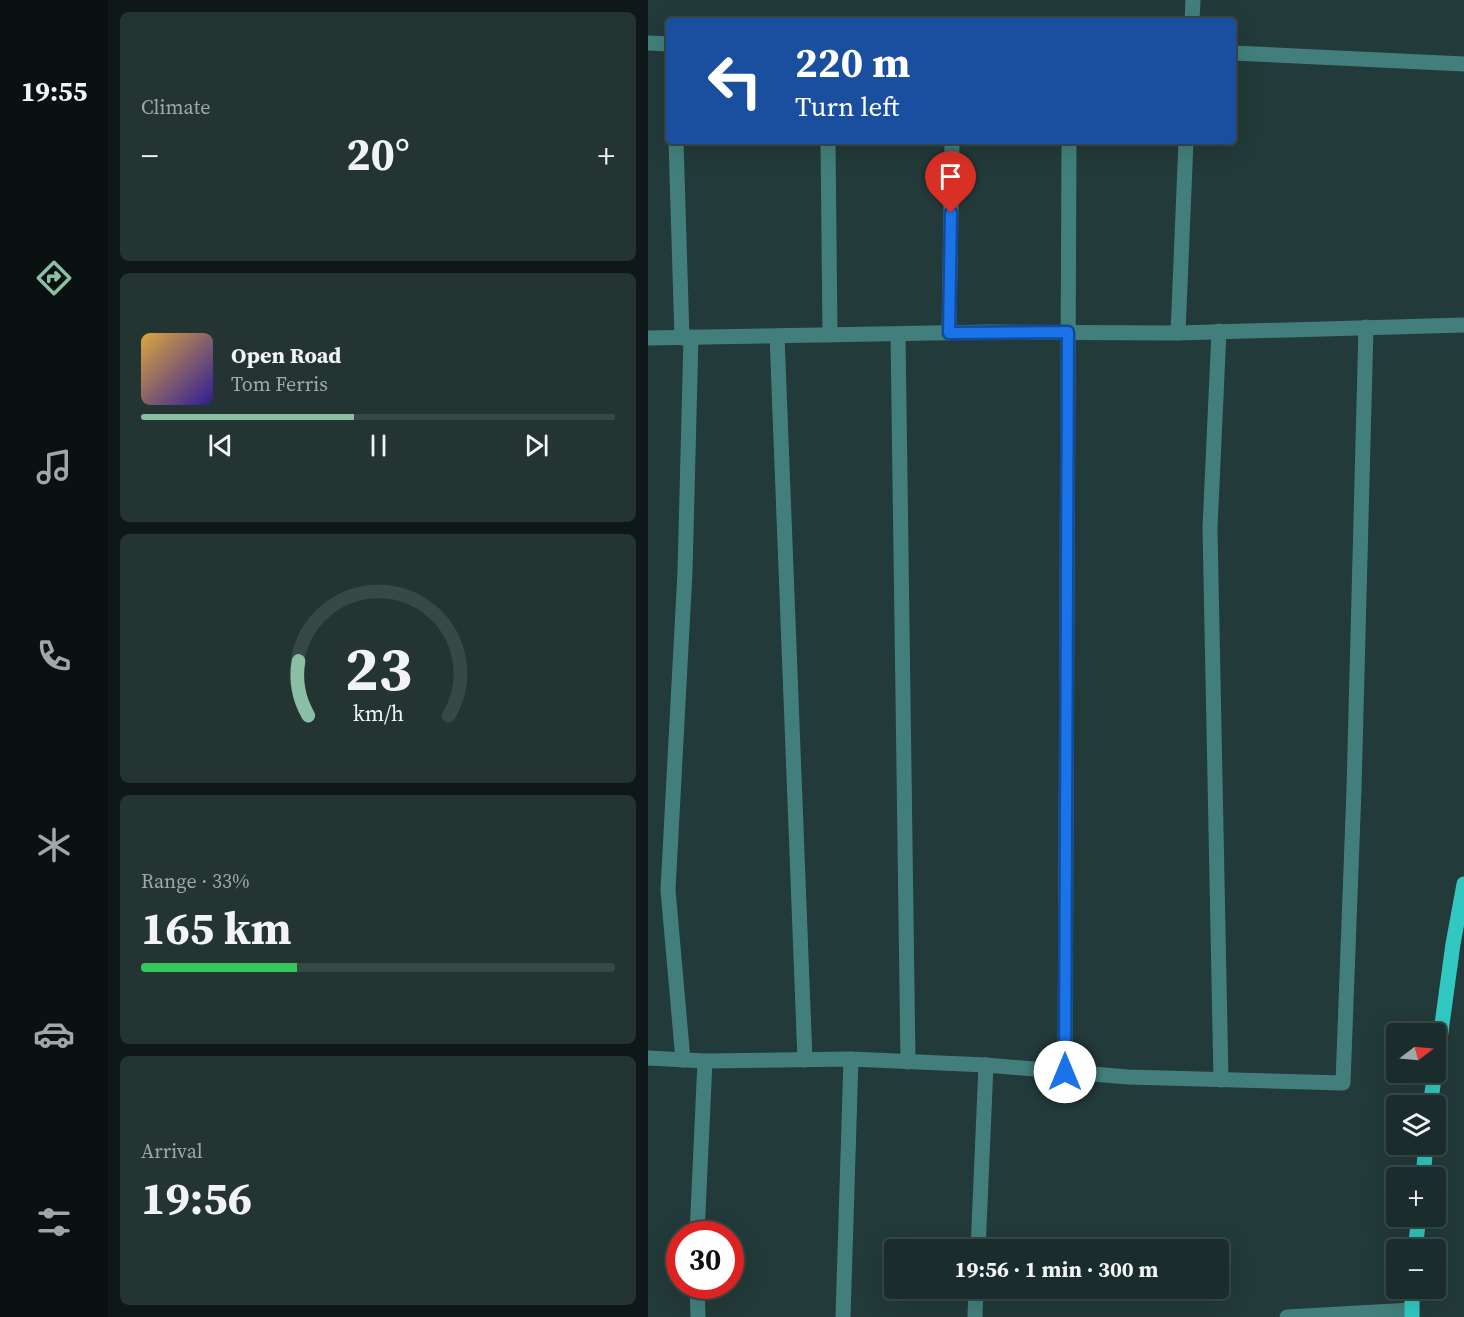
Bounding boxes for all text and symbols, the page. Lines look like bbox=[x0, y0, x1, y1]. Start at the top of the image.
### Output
text: 220 m bbox=[795, 33, 910, 91]
icon: left bbox=[696, 42, 774, 120]
text: 19:55 bbox=[21, 73, 87, 110]
text: Turn left bbox=[795, 88, 899, 125]
text: Climate bbox=[141, 93, 210, 121]
text: 20° bbox=[346, 123, 410, 185]
text: − bbox=[141, 133, 159, 178]
text: + bbox=[597, 133, 615, 178]
pin bbox=[925, 151, 976, 213]
icon: arrive bbox=[934, 160, 967, 193]
icon: directions bbox=[33, 257, 75, 299]
text: Open Road bbox=[231, 340, 341, 370]
text: Tom Ferris bbox=[231, 370, 328, 398]
icon: previous bbox=[204, 429, 237, 462]
icon: pause bbox=[362, 429, 395, 462]
icon: next bbox=[520, 429, 553, 462]
icon: music bbox=[33, 446, 75, 488]
text: 23 bbox=[344, 625, 412, 711]
icon: phone bbox=[33, 635, 75, 677]
text: km/h bbox=[352, 699, 404, 728]
icon: climate bbox=[33, 824, 75, 866]
text: Range · 33% bbox=[141, 867, 250, 895]
text: 165 km bbox=[141, 897, 292, 959]
icon: car bbox=[33, 1013, 75, 1055]
north arrow bbox=[1386, 1023, 1446, 1083]
map controls bbox=[1386, 1023, 1446, 1299]
position arrow bbox=[1033, 1040, 1097, 1104]
button: layers bbox=[1386, 1095, 1446, 1155]
text: Arrival bbox=[141, 1137, 203, 1165]
text: 19:56 bbox=[141, 1167, 252, 1229]
button: + bbox=[1386, 1167, 1446, 1227]
icon: filters bbox=[33, 1201, 75, 1243]
speed limit sign: 30 bbox=[666, 1221, 744, 1299]
button: − bbox=[1386, 1239, 1446, 1299]
text: 19:56 · 1 min · 300 m bbox=[955, 1254, 1158, 1284]

